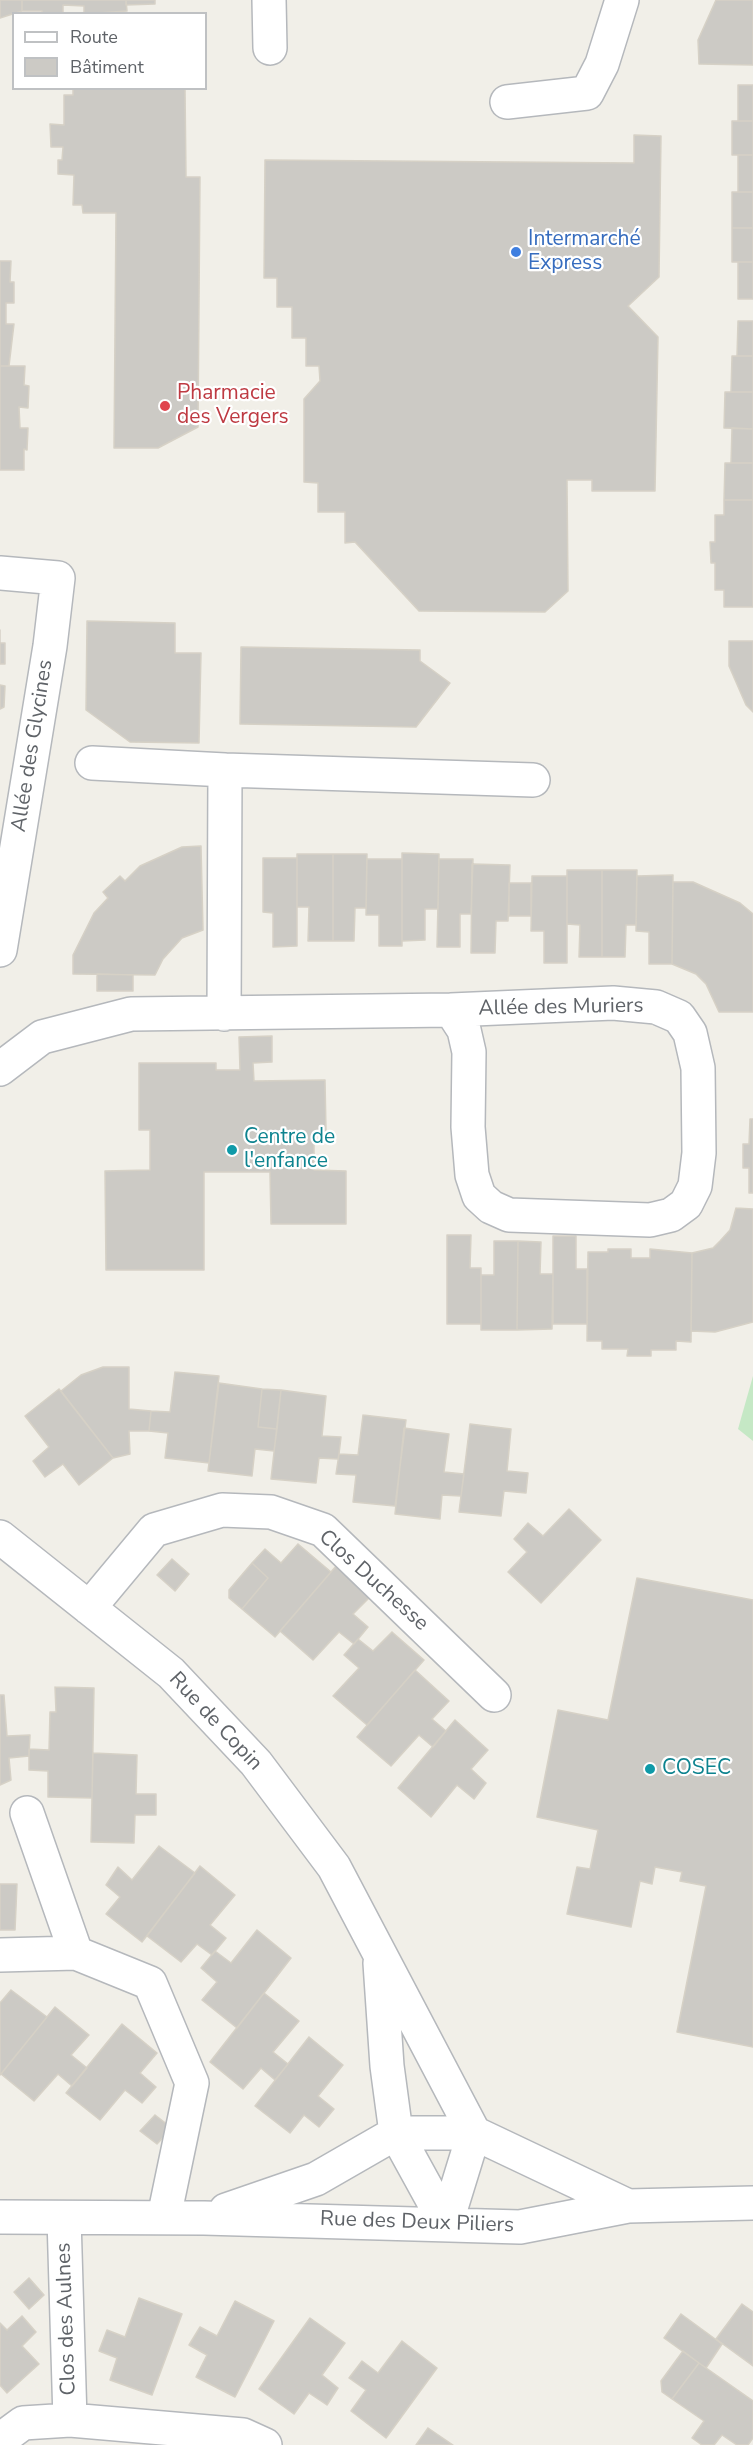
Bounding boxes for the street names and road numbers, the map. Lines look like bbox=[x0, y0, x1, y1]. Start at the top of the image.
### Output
street label: Allée des Glycines bbox=[7, 658, 59, 834]
street label: Allée des Muriers bbox=[478, 994, 644, 1022]
street label: Clos Duchesse bbox=[313, 1525, 433, 1637]
street label: Rue de Copin bbox=[163, 1668, 267, 1776]
street label: Rue des Deux Piliers bbox=[320, 2207, 514, 2239]
street label: Clos des Aulnes bbox=[52, 2242, 82, 2396]

